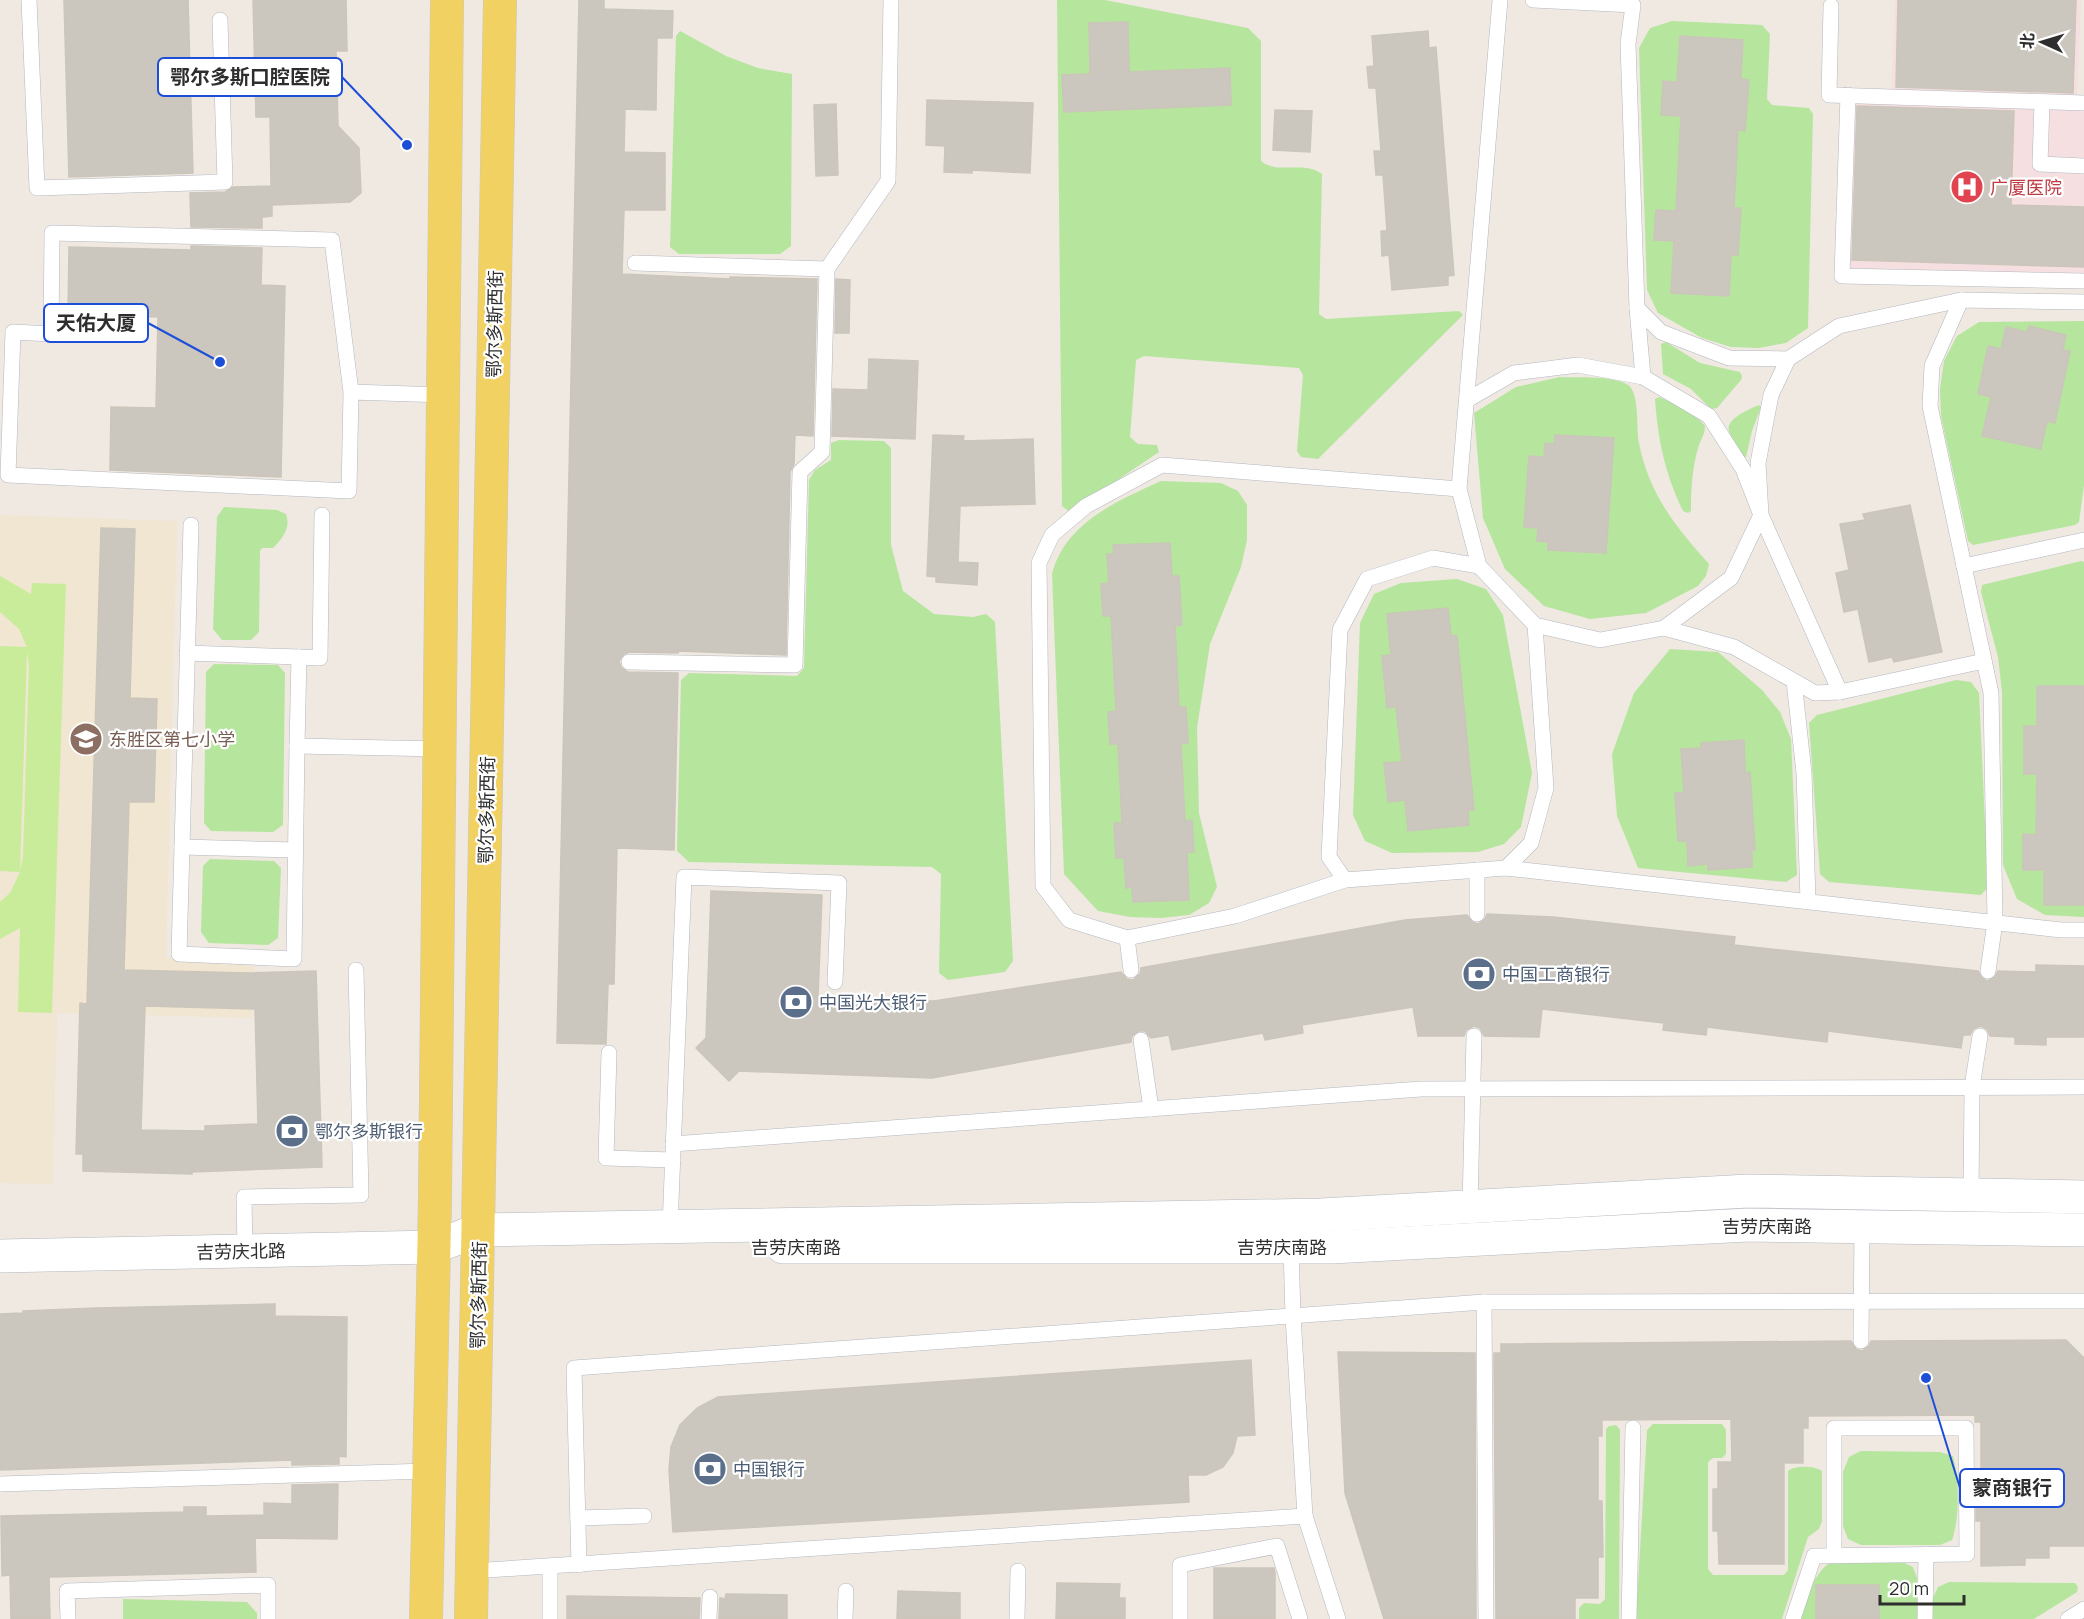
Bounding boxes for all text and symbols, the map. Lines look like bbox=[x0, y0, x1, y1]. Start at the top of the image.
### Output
north arrow bbox=[2012, 12, 2072, 72]
text: 北 bbox=[2016, 32, 2039, 50]
callout: 鄂尔多斯口腔医院 bbox=[158, 58, 342, 96]
text: 鄂尔多斯口腔医院 bbox=[170, 63, 330, 90]
hospital icon: 广厦医院 bbox=[1949, 169, 1985, 205]
place label: 广厦医院 bbox=[1990, 175, 2062, 199]
street label: 鄂尔多斯西街 bbox=[481, 270, 507, 378]
callout: 天佑大厦 bbox=[44, 304, 148, 342]
text: 天佑大厦 bbox=[56, 309, 136, 336]
school or university icon: 东胜区第七小学 bbox=[68, 721, 104, 757]
place label: 东胜区第七小学 bbox=[109, 727, 235, 751]
street label: 鄂尔多斯西街 bbox=[473, 756, 499, 864]
bank icon: 中国工商银行 bbox=[1461, 956, 1497, 992]
place label: 中国工商银行 bbox=[1502, 962, 1610, 986]
bank icon: 中国光大银行 bbox=[778, 984, 814, 1020]
place label: 中国光大银行 bbox=[819, 990, 927, 1014]
bank icon: 鄂尔多斯银行 bbox=[274, 1113, 310, 1149]
place label: 鄂尔多斯银行 bbox=[315, 1119, 423, 1143]
street label: 吉劳庆南路 bbox=[1722, 1214, 1812, 1238]
street label: 吉劳庆南路 bbox=[751, 1235, 841, 1259]
street label: 吉劳庆南路 bbox=[1237, 1235, 1327, 1259]
street label: 吉劳庆北路 bbox=[196, 1238, 286, 1264]
street label: 鄂尔多斯西街 bbox=[465, 1241, 491, 1349]
bank icon: 中国银行 bbox=[692, 1451, 728, 1487]
place label: 中国银行 bbox=[733, 1457, 805, 1481]
callout: 蒙商银行 bbox=[1960, 1469, 2064, 1507]
text: 蒙商银行 bbox=[1972, 1474, 2052, 1501]
scale bar bbox=[1880, 1568, 1964, 1606]
text: 20 m bbox=[1889, 1576, 1929, 1600]

